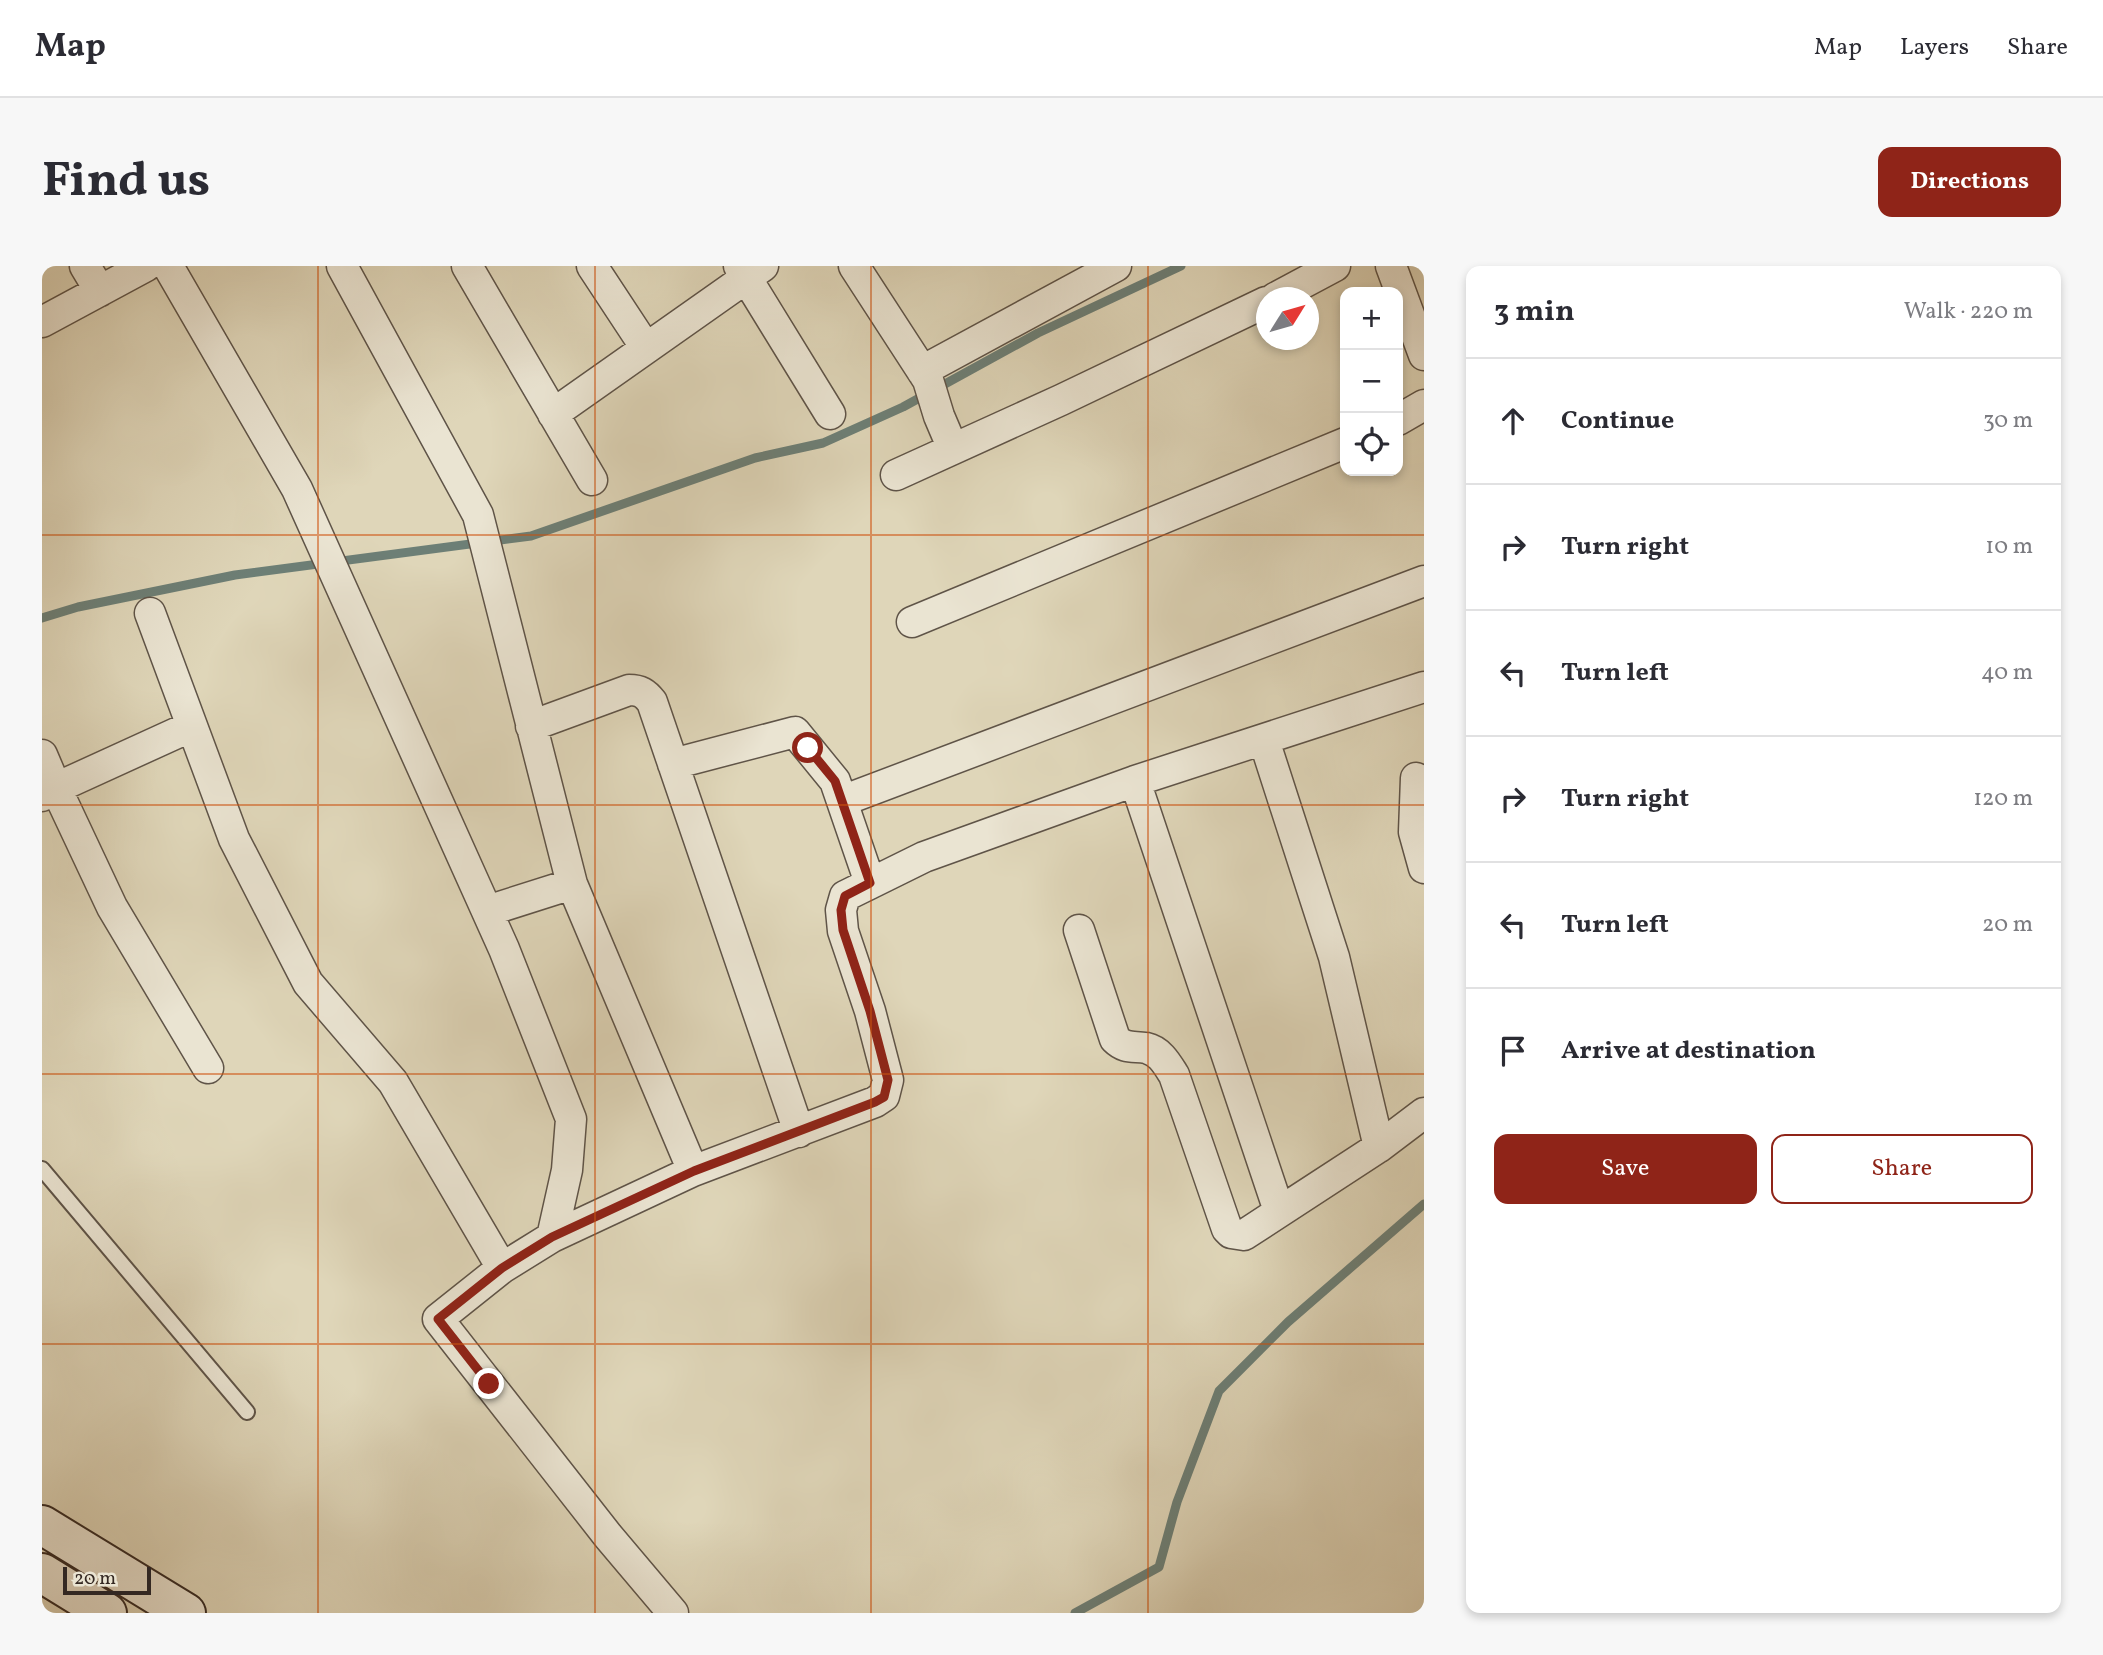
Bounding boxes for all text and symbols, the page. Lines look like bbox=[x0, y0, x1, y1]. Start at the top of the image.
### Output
text: Map bbox=[35, 25, 106, 71]
text: Map bbox=[1814, 31, 1862, 65]
text: Layers bbox=[1900, 31, 1969, 65]
text: Share bbox=[2007, 31, 2068, 65]
button: Directions bbox=[1878, 147, 2061, 217]
text: Find us bbox=[42, 148, 210, 217]
north arrow bbox=[1256, 287, 1319, 350]
map controls bbox=[1340, 287, 1403, 476]
button: + bbox=[1340, 287, 1403, 350]
text: 3 min bbox=[1494, 291, 1575, 333]
text: Walk · 220 m bbox=[1904, 296, 2033, 328]
button: − bbox=[1340, 350, 1403, 413]
icon: ahead bbox=[1494, 402, 1532, 440]
text: Continue bbox=[1561, 403, 1674, 439]
text: 30 m bbox=[1983, 405, 2033, 437]
button: locate bbox=[1340, 413, 1403, 476]
icon: right bbox=[1494, 528, 1532, 566]
text: Turn right bbox=[1561, 529, 1689, 565]
text: 10 m bbox=[1985, 531, 2033, 563]
icon: left bbox=[1494, 654, 1532, 692]
text: Turn left bbox=[1561, 655, 1669, 691]
text: 40 m bbox=[1981, 657, 2033, 689]
route start bbox=[792, 732, 823, 763]
icon: right bbox=[1494, 780, 1532, 818]
text: Turn right bbox=[1561, 781, 1689, 817]
text: 120 m bbox=[1973, 783, 2033, 815]
icon: left bbox=[1494, 906, 1532, 944]
text: Turn left bbox=[1561, 907, 1669, 943]
text: 20 m bbox=[1982, 909, 2033, 941]
icon: arrive bbox=[1494, 1032, 1532, 1070]
text: Arrive at destination bbox=[1561, 1033, 1816, 1069]
button: Save bbox=[1494, 1134, 1757, 1204]
button: Share bbox=[1771, 1134, 2033, 1204]
route end bbox=[473, 1368, 504, 1399]
scale bar bbox=[63, 1564, 150, 1596]
text: 20 m bbox=[74, 1566, 116, 1592]

